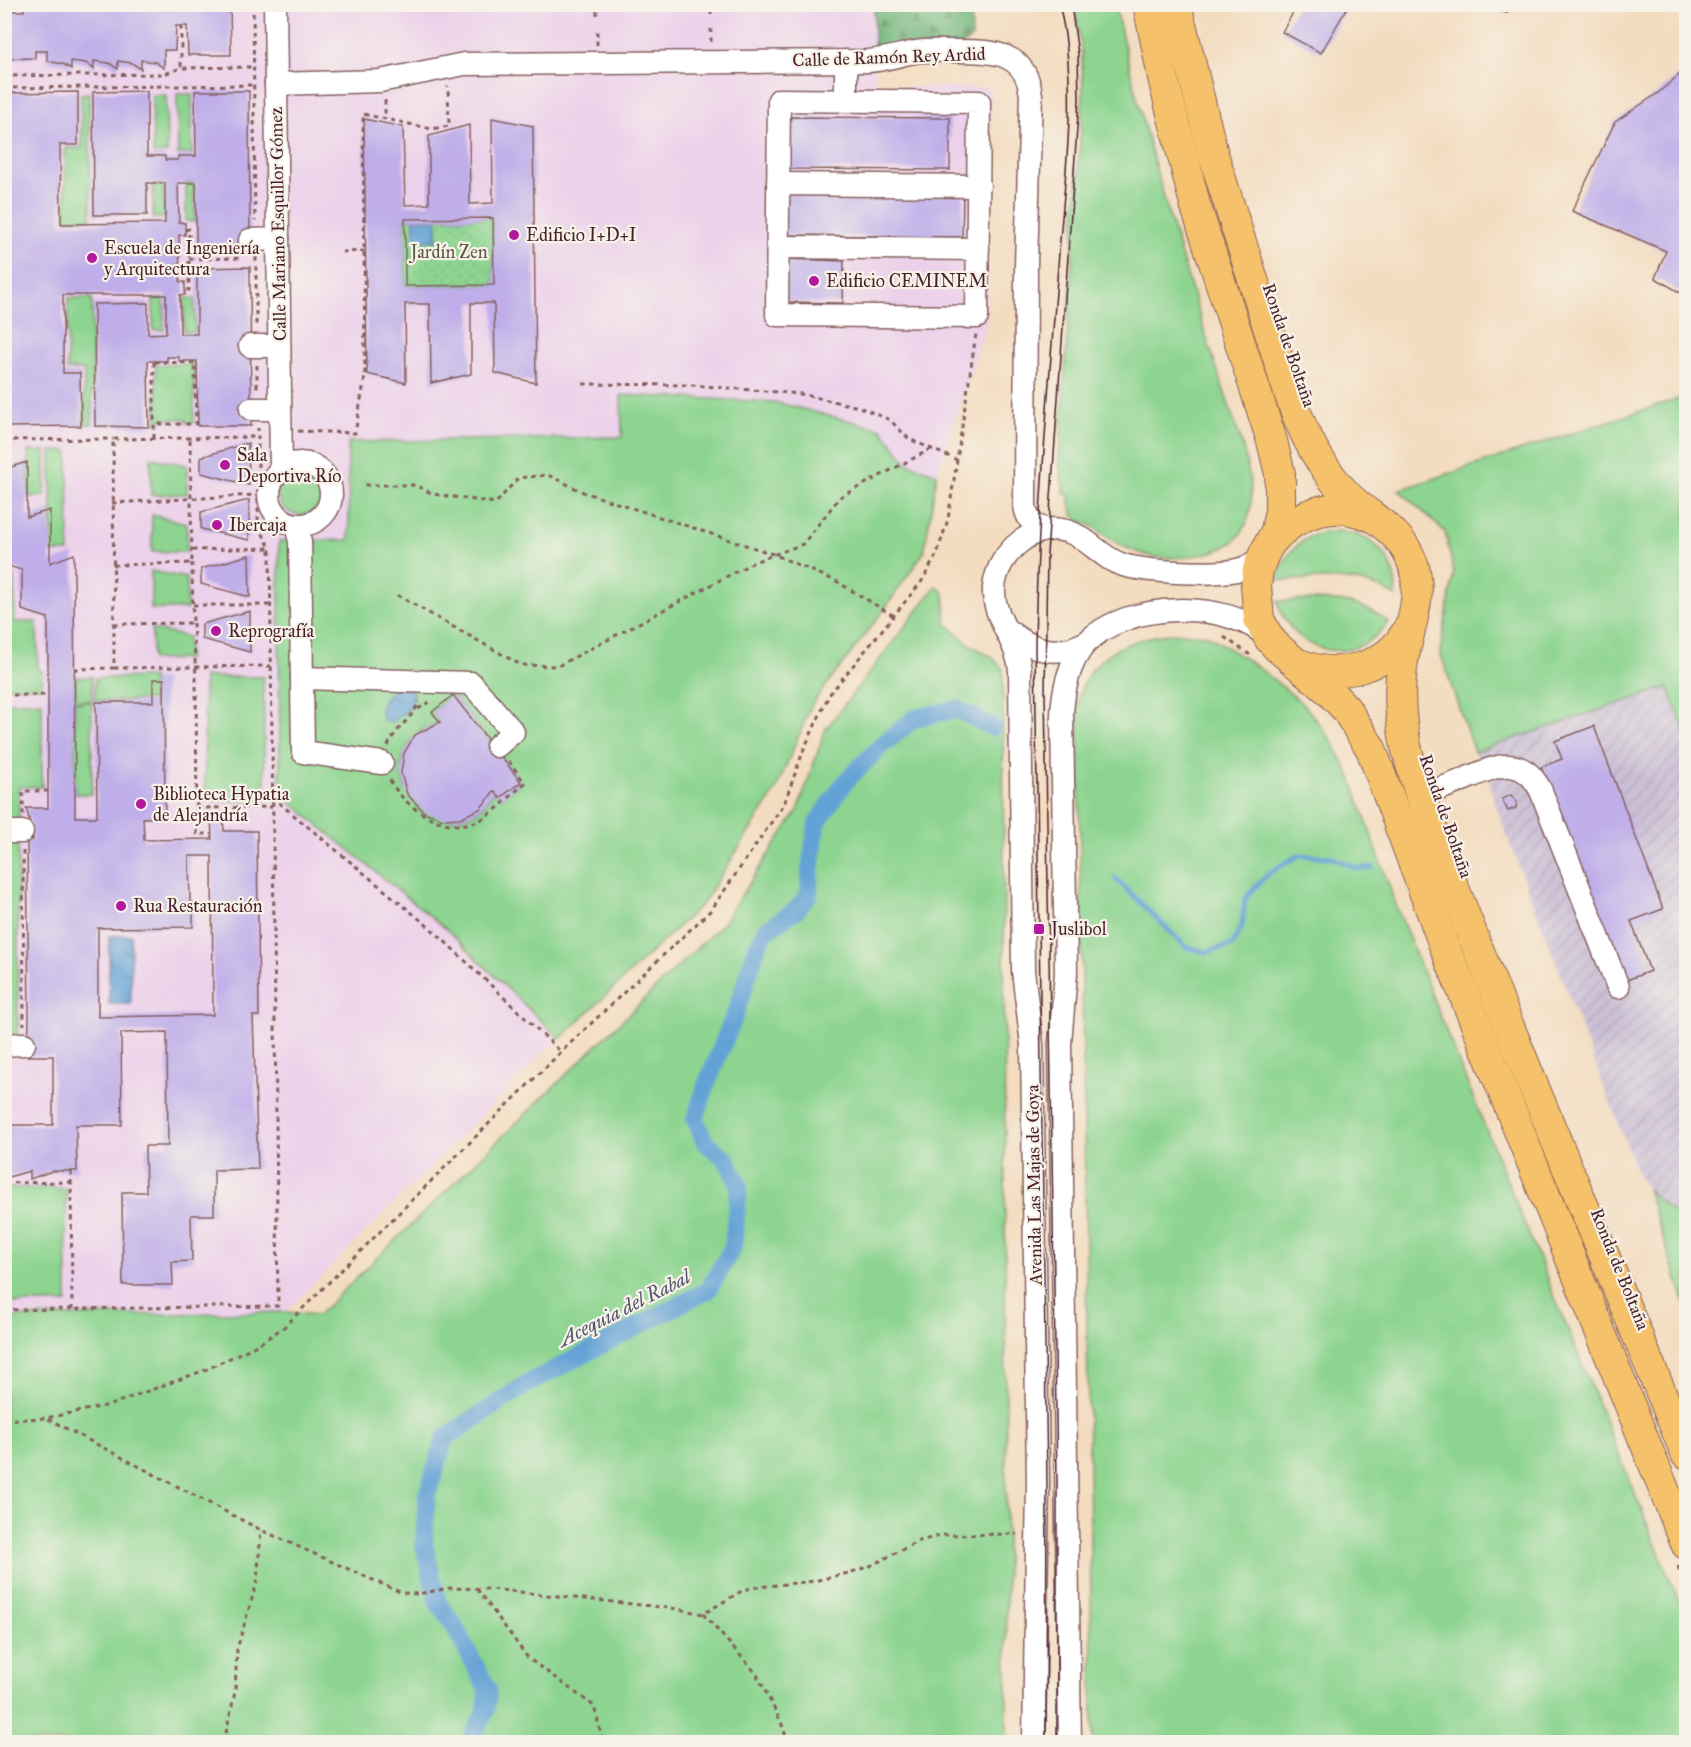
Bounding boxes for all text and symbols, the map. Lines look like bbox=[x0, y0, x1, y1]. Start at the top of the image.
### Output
street label: Calle de Ramón Rey Ardid bbox=[792, 43, 986, 71]
street label: Calle Mariano Esquillor Gómez bbox=[265, 107, 292, 341]
place label: Edificio I+D+I bbox=[526, 224, 637, 246]
marker: Edificio I+D+I bbox=[507, 228, 521, 242]
place label: Escuela de Ingeniería y Arquitectura bbox=[104, 237, 260, 281]
park label: Jardín Zen bbox=[408, 241, 488, 264]
marker: Escuela de Ingeniería y Arquitectura bbox=[85, 251, 99, 265]
place label: Edificio CEMINEM bbox=[826, 270, 987, 292]
marker: Edificio CEMINEM bbox=[807, 274, 821, 288]
street label: Ronda de Boltaña bbox=[1258, 280, 1321, 410]
place label: Sala Deportiva Río bbox=[237, 444, 342, 487]
marker: Sala Deportiva Río bbox=[218, 458, 232, 472]
place label: Ibercaja bbox=[229, 514, 287, 536]
marker: Ibercaja bbox=[210, 518, 224, 532]
place label: Reprografía bbox=[228, 620, 315, 643]
marker: Reprografía bbox=[209, 624, 223, 638]
street label: Ronda de Boltaña bbox=[1415, 751, 1478, 881]
place label: Biblioteca Hypatia de Alejandría bbox=[153, 783, 290, 826]
marker: Biblioteca Hypatia de Alejandría bbox=[134, 797, 148, 811]
place label: Rua Restauración bbox=[133, 895, 263, 917]
marker: Rua Restauración bbox=[114, 899, 128, 913]
place label: Juslibol bbox=[1049, 918, 1107, 941]
marker: Juslibol bbox=[1032, 922, 1046, 936]
street label: Avenida Las Majas de Goya bbox=[1021, 1084, 1047, 1287]
street label: Ronda de Boltaña bbox=[1586, 1205, 1655, 1334]
water label: Acequia del Rabal bbox=[552, 1264, 696, 1353]

